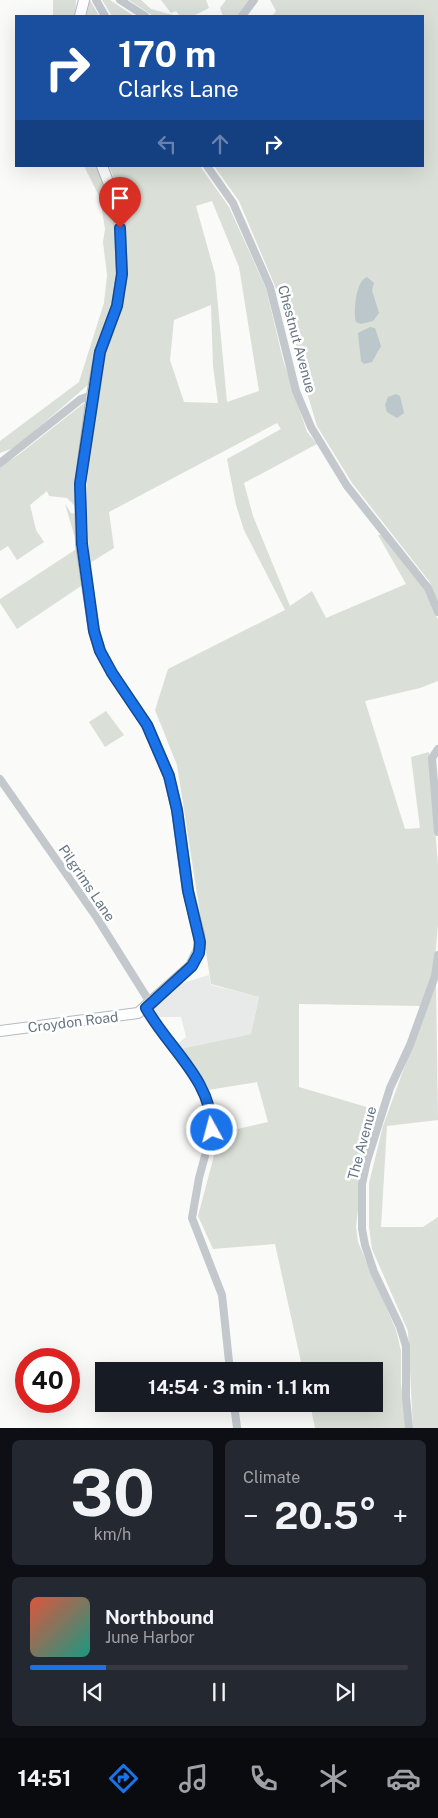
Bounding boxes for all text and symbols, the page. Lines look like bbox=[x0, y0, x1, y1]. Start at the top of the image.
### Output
text: 170 m bbox=[118, 34, 216, 75]
icon: right bbox=[35, 35, 100, 100]
text: Clarks Lane bbox=[118, 76, 239, 102]
icon: left bbox=[153, 130, 181, 158]
icon: ahead bbox=[206, 130, 234, 158]
icon: right bbox=[259, 130, 287, 158]
pin bbox=[99, 177, 141, 228]
icon: arrive bbox=[106, 184, 134, 212]
street label: Chestnut Avenue bbox=[275, 283, 319, 395]
street label: Pilgrims Lane bbox=[56, 842, 118, 924]
street label: Croydon Road bbox=[27, 1009, 119, 1035]
position arrow bbox=[185, 1103, 237, 1155]
street label: The Avenue bbox=[344, 1104, 380, 1182]
speed limit sign: 40 bbox=[15, 1348, 80, 1413]
text: 14:54 · 3 min · 1.1 km bbox=[148, 1376, 330, 1398]
text: 30 bbox=[70, 1454, 155, 1531]
text: Climate bbox=[243, 1468, 300, 1487]
text: 20.5° bbox=[274, 1493, 377, 1538]
text: − bbox=[243, 1499, 259, 1532]
text: + bbox=[392, 1499, 408, 1532]
text: km/h bbox=[94, 1525, 131, 1544]
text: Northbound bbox=[105, 1606, 214, 1628]
text: June Harbor bbox=[105, 1628, 195, 1647]
icon: previous bbox=[79, 1678, 107, 1706]
icon: pause bbox=[205, 1678, 233, 1706]
icon: next bbox=[331, 1678, 359, 1706]
icon: directions bbox=[106, 1761, 141, 1796]
icon: music bbox=[176, 1761, 211, 1796]
icon: phone bbox=[246, 1761, 281, 1796]
icon: climate bbox=[316, 1761, 351, 1796]
icon: car bbox=[386, 1761, 421, 1796]
text: 14:51 bbox=[17, 1765, 71, 1791]

